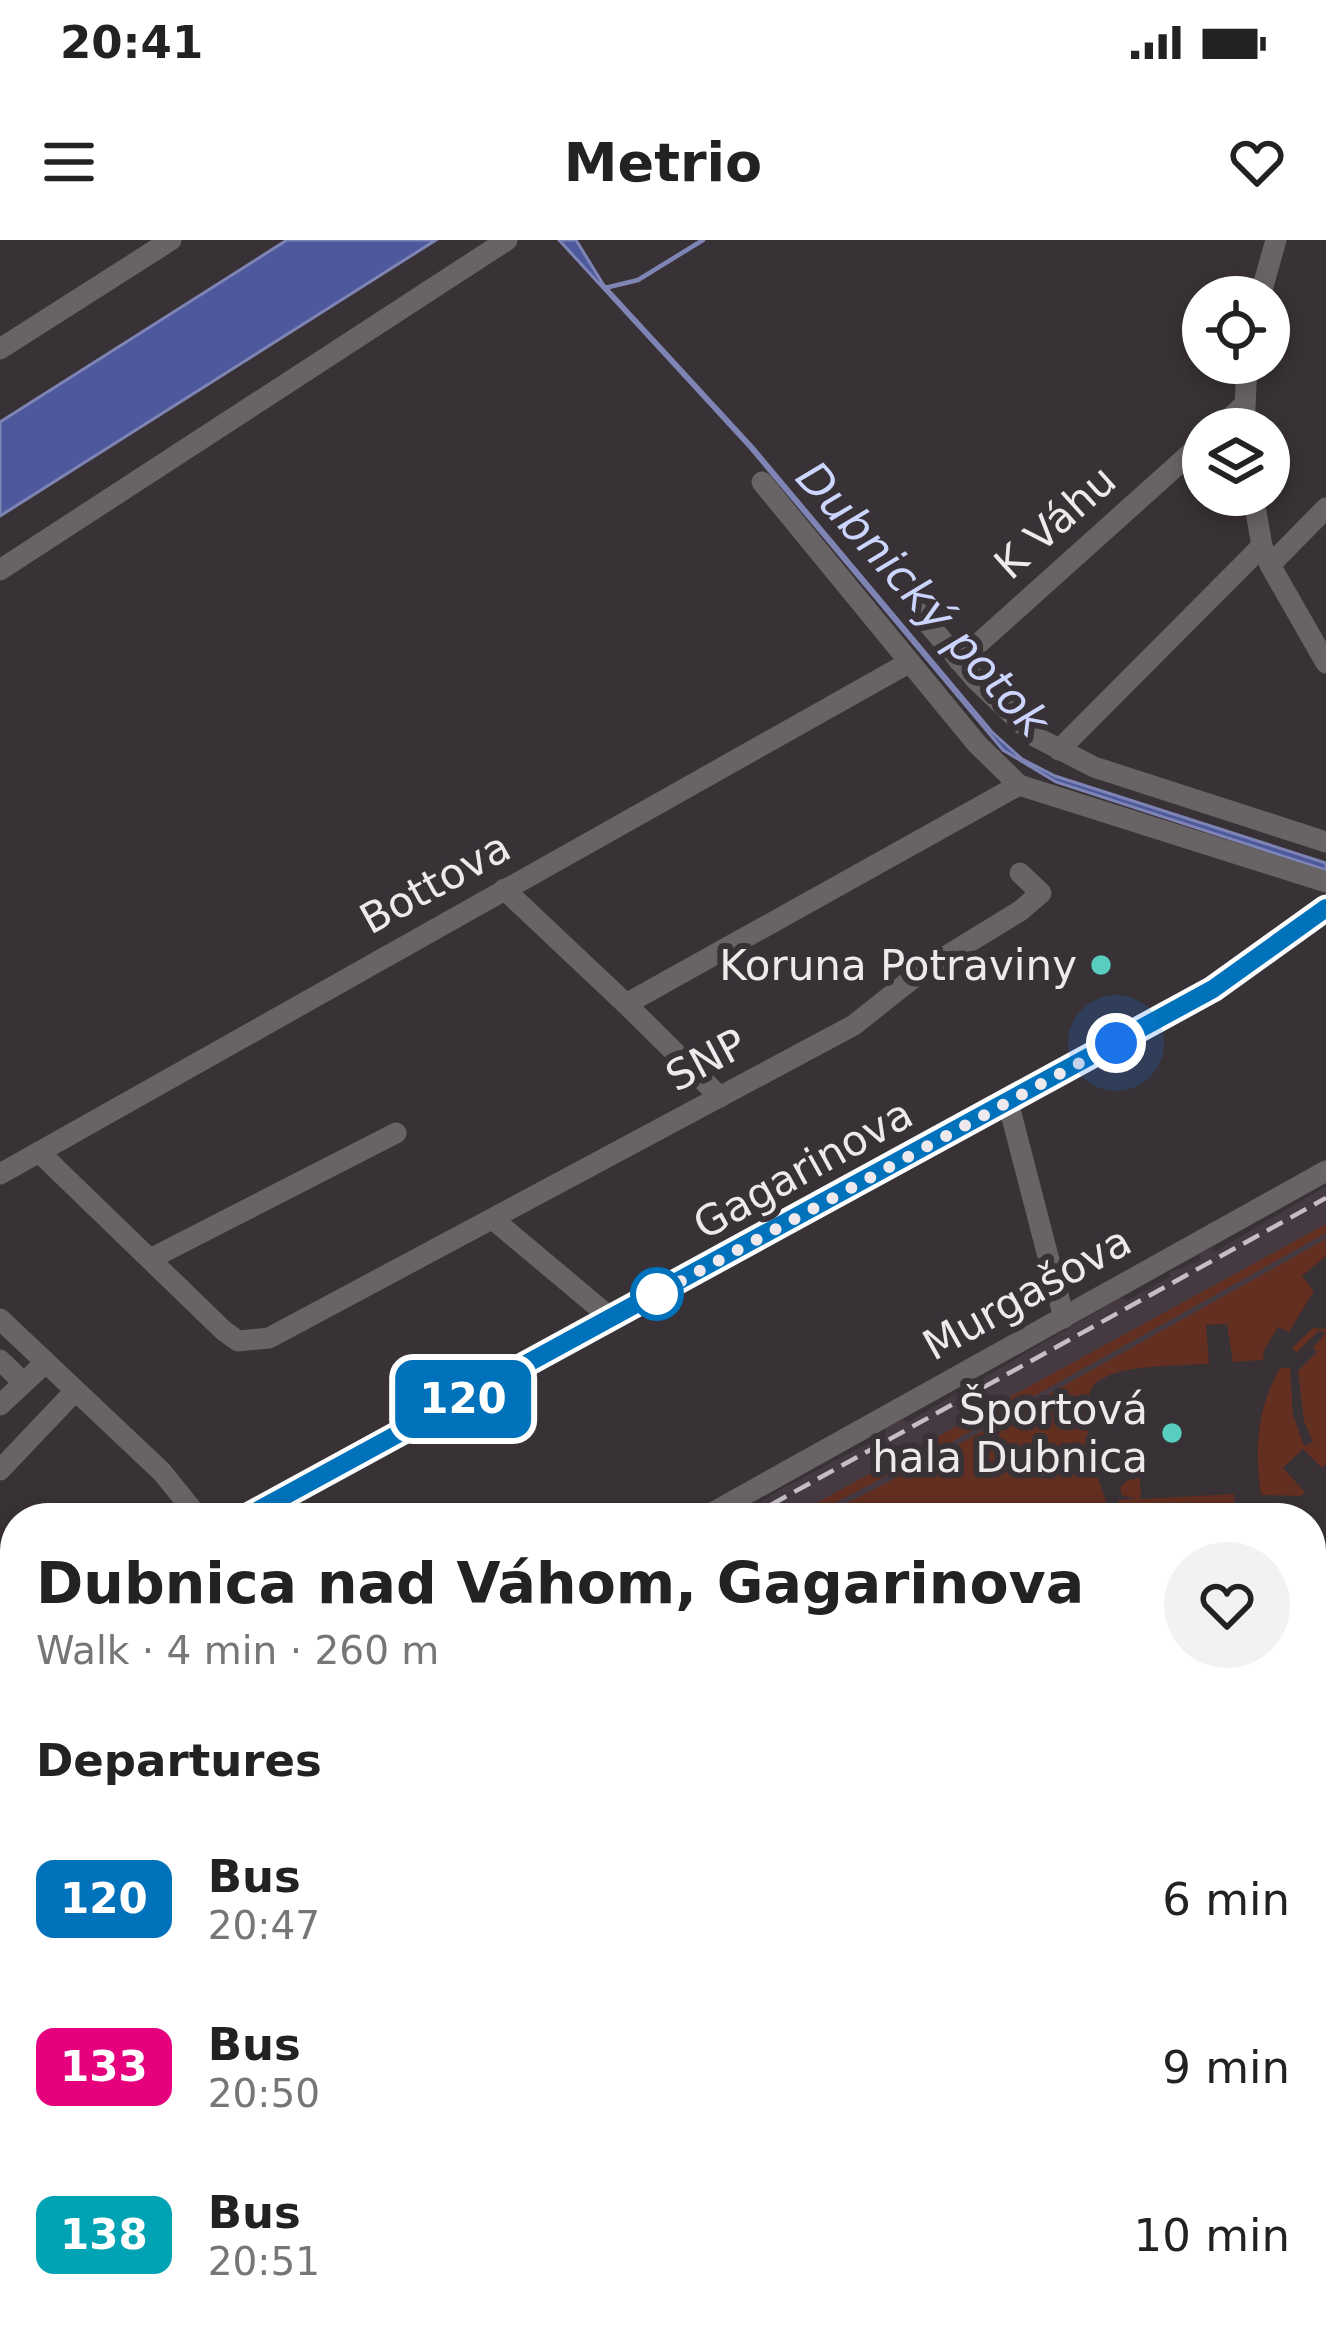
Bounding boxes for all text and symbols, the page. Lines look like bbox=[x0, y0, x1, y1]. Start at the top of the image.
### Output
text: 20:41 bbox=[60, 16, 203, 69]
icon: menu bbox=[36, 129, 102, 195]
icon: heart bbox=[1224, 129, 1290, 195]
text: Metrio bbox=[564, 131, 762, 194]
map controls bbox=[1182, 276, 1290, 516]
button: locate bbox=[1182, 276, 1290, 384]
button: layers bbox=[1182, 408, 1290, 516]
water label: Dubnický potok bbox=[786, 451, 1062, 749]
street label: K Váhu bbox=[985, 455, 1125, 589]
street label: Bottova bbox=[352, 822, 518, 944]
place label: Koruna Potraviny bbox=[719, 941, 1077, 990]
marker: Koruna Potraviny bbox=[1088, 952, 1114, 978]
your location bbox=[1086, 1013, 1146, 1073]
street label: SNP bbox=[658, 1019, 754, 1101]
street label: Gagarinova bbox=[685, 1089, 921, 1249]
street label: Murgašova bbox=[915, 1216, 1139, 1370]
unlabelled marker bbox=[632, 1269, 682, 1319]
line badge: 120 bbox=[394, 1360, 532, 1438]
text: 120 bbox=[419, 1374, 507, 1423]
place label: Športová hala Dubnica bbox=[872, 1384, 1148, 1482]
marker: Športová hala Dubnica bbox=[1159, 1420, 1185, 1446]
button: heart bbox=[1164, 1542, 1290, 1668]
text: Dubnica nad Váhom, Gagarinova bbox=[36, 1550, 1084, 1616]
text: Walk · 4 min · 260 m bbox=[36, 1628, 439, 1673]
text: Departures bbox=[36, 1734, 322, 1787]
text: Bus bbox=[208, 1850, 301, 1903]
text: 6 min bbox=[1162, 1873, 1290, 1926]
text: 120 bbox=[60, 1874, 148, 1923]
text: 20:47 bbox=[208, 1903, 320, 1948]
text: Bus bbox=[208, 2018, 301, 2071]
text: 9 min bbox=[1162, 2041, 1290, 2094]
text: 133 bbox=[60, 2042, 148, 2091]
text: 20:50 bbox=[208, 2071, 320, 2116]
text: Bus bbox=[208, 2186, 301, 2239]
text: 10 min bbox=[1134, 2209, 1290, 2262]
text: 138 bbox=[60, 2210, 148, 2259]
text: 20:51 bbox=[208, 2239, 320, 2284]

